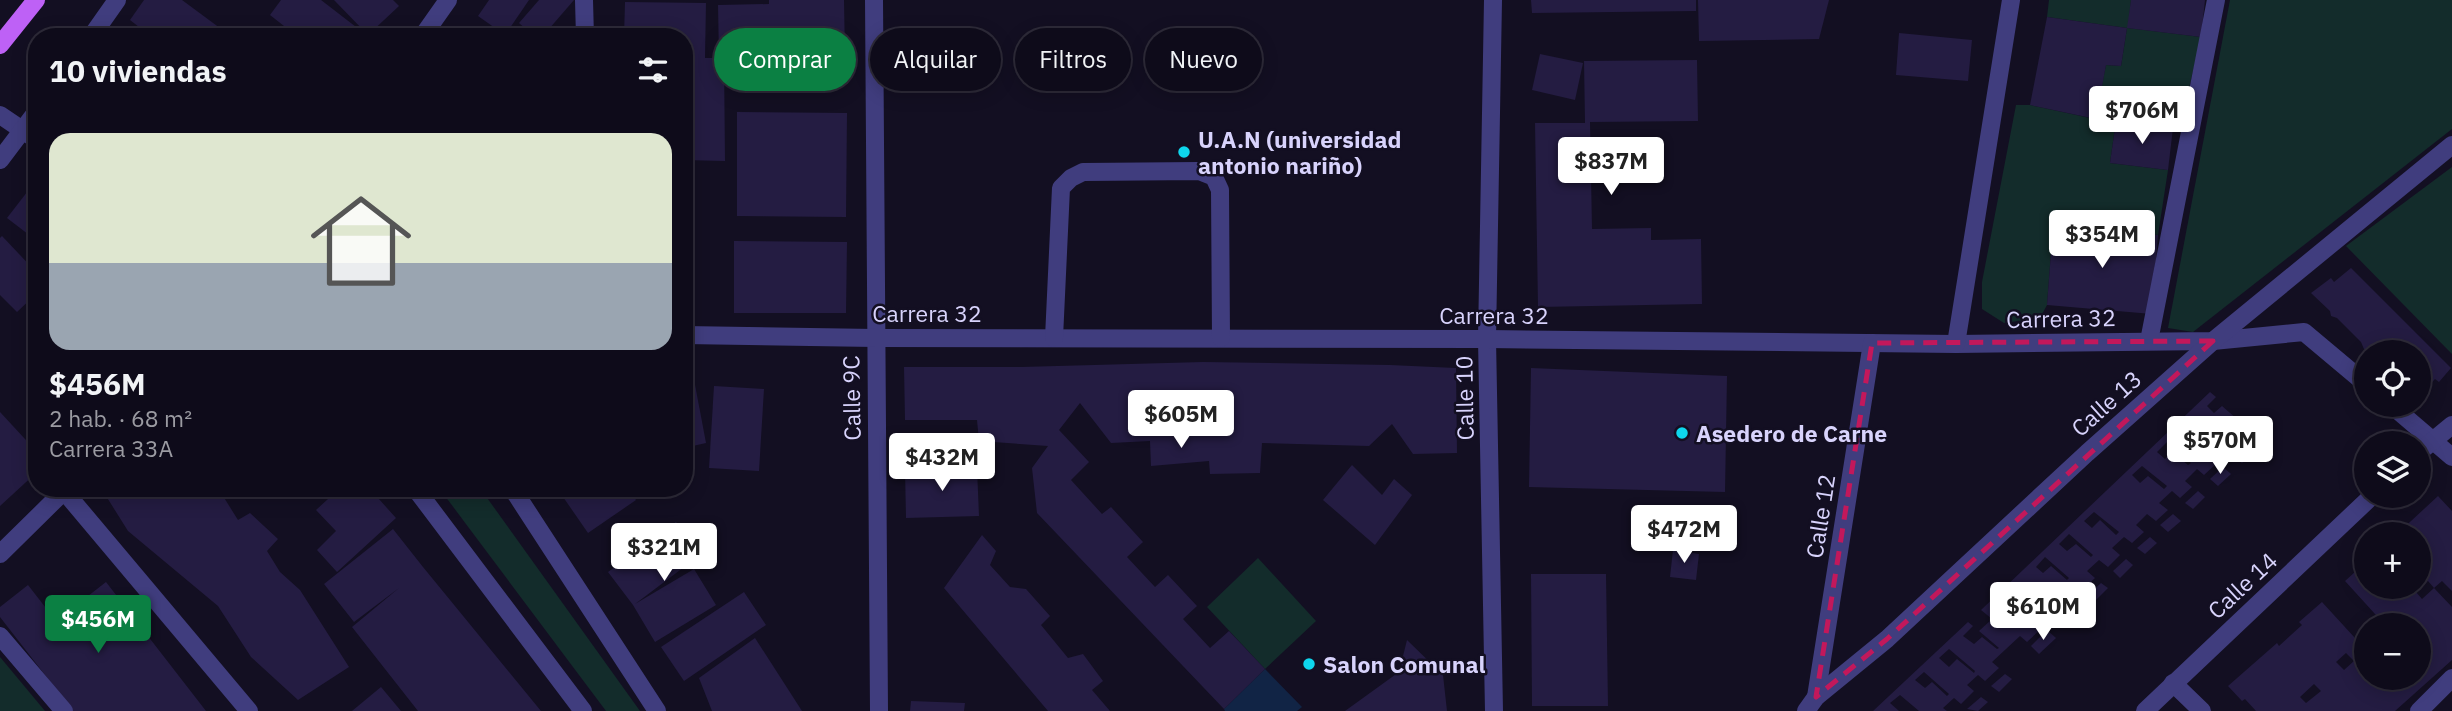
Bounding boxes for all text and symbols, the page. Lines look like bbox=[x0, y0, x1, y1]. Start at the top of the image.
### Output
chip: Comprar bbox=[714, 28, 856, 91]
chip: Alquilar bbox=[870, 28, 1001, 91]
chip: Filtros bbox=[1015, 28, 1131, 91]
chip: Nuevo bbox=[1145, 28, 1262, 91]
text: 10 viviendas bbox=[49, 51, 227, 90]
icon: filters bbox=[634, 51, 672, 89]
pin: $706M bbox=[2093, 86, 2191, 146]
text: $706M bbox=[2105, 94, 2179, 124]
place label: U.A.N (universidad antonio nariño) bbox=[1198, 124, 1402, 180]
pin: $837M bbox=[1562, 138, 1660, 197]
marker: U.A.N (universidad antonio nariño) bbox=[1176, 144, 1192, 160]
text: $837M bbox=[1574, 145, 1648, 175]
icon: home bbox=[298, 178, 424, 304]
pin: $354M bbox=[2053, 210, 2151, 270]
text: $354M bbox=[2065, 218, 2139, 248]
street label: Carrera 32 bbox=[872, 298, 982, 328]
street label: Carrera 32 bbox=[1439, 300, 1549, 330]
street label: Carrera 32 bbox=[2006, 302, 2116, 334]
map controls bbox=[2354, 340, 2431, 690]
button: locate bbox=[2354, 340, 2431, 417]
street label: Calle 9C bbox=[835, 355, 867, 441]
street label: Calle 10 bbox=[1448, 355, 1480, 441]
text: $456M bbox=[49, 364, 146, 403]
street label: Calle 13 bbox=[2065, 364, 2147, 442]
pin: $605M bbox=[1132, 391, 1230, 450]
text: $605M bbox=[1144, 398, 1218, 428]
text: 2 hab. · 68 m² bbox=[49, 403, 192, 433]
pin: $570M bbox=[2171, 416, 2269, 476]
place label: Asedero de Carne bbox=[1696, 418, 1887, 448]
text: $570M bbox=[2183, 424, 2257, 454]
marker: Asedero de Carne bbox=[1674, 425, 1690, 441]
button: layers bbox=[2354, 431, 2431, 508]
text: Carrera 33A bbox=[49, 433, 173, 463]
pin: $432M bbox=[893, 434, 991, 493]
text: $432M bbox=[905, 441, 979, 471]
street label: Calle 12 bbox=[1799, 472, 1841, 560]
pin: $472M bbox=[1635, 505, 1733, 565]
text: $472M bbox=[1647, 513, 1721, 543]
button: + bbox=[2354, 522, 2431, 599]
pin: $321M bbox=[615, 524, 713, 583]
text: $321M bbox=[627, 531, 701, 561]
street label: Calle 14 bbox=[2201, 545, 2283, 625]
pin: $610M bbox=[1994, 582, 2092, 642]
text: $610M bbox=[2006, 590, 2080, 620]
pin: $456M bbox=[49, 596, 147, 655]
text: $456M bbox=[61, 603, 135, 633]
button: − bbox=[2354, 613, 2431, 690]
place label: Salon Comunal bbox=[1323, 649, 1486, 679]
marker: Salon Comunal bbox=[1301, 656, 1317, 672]

